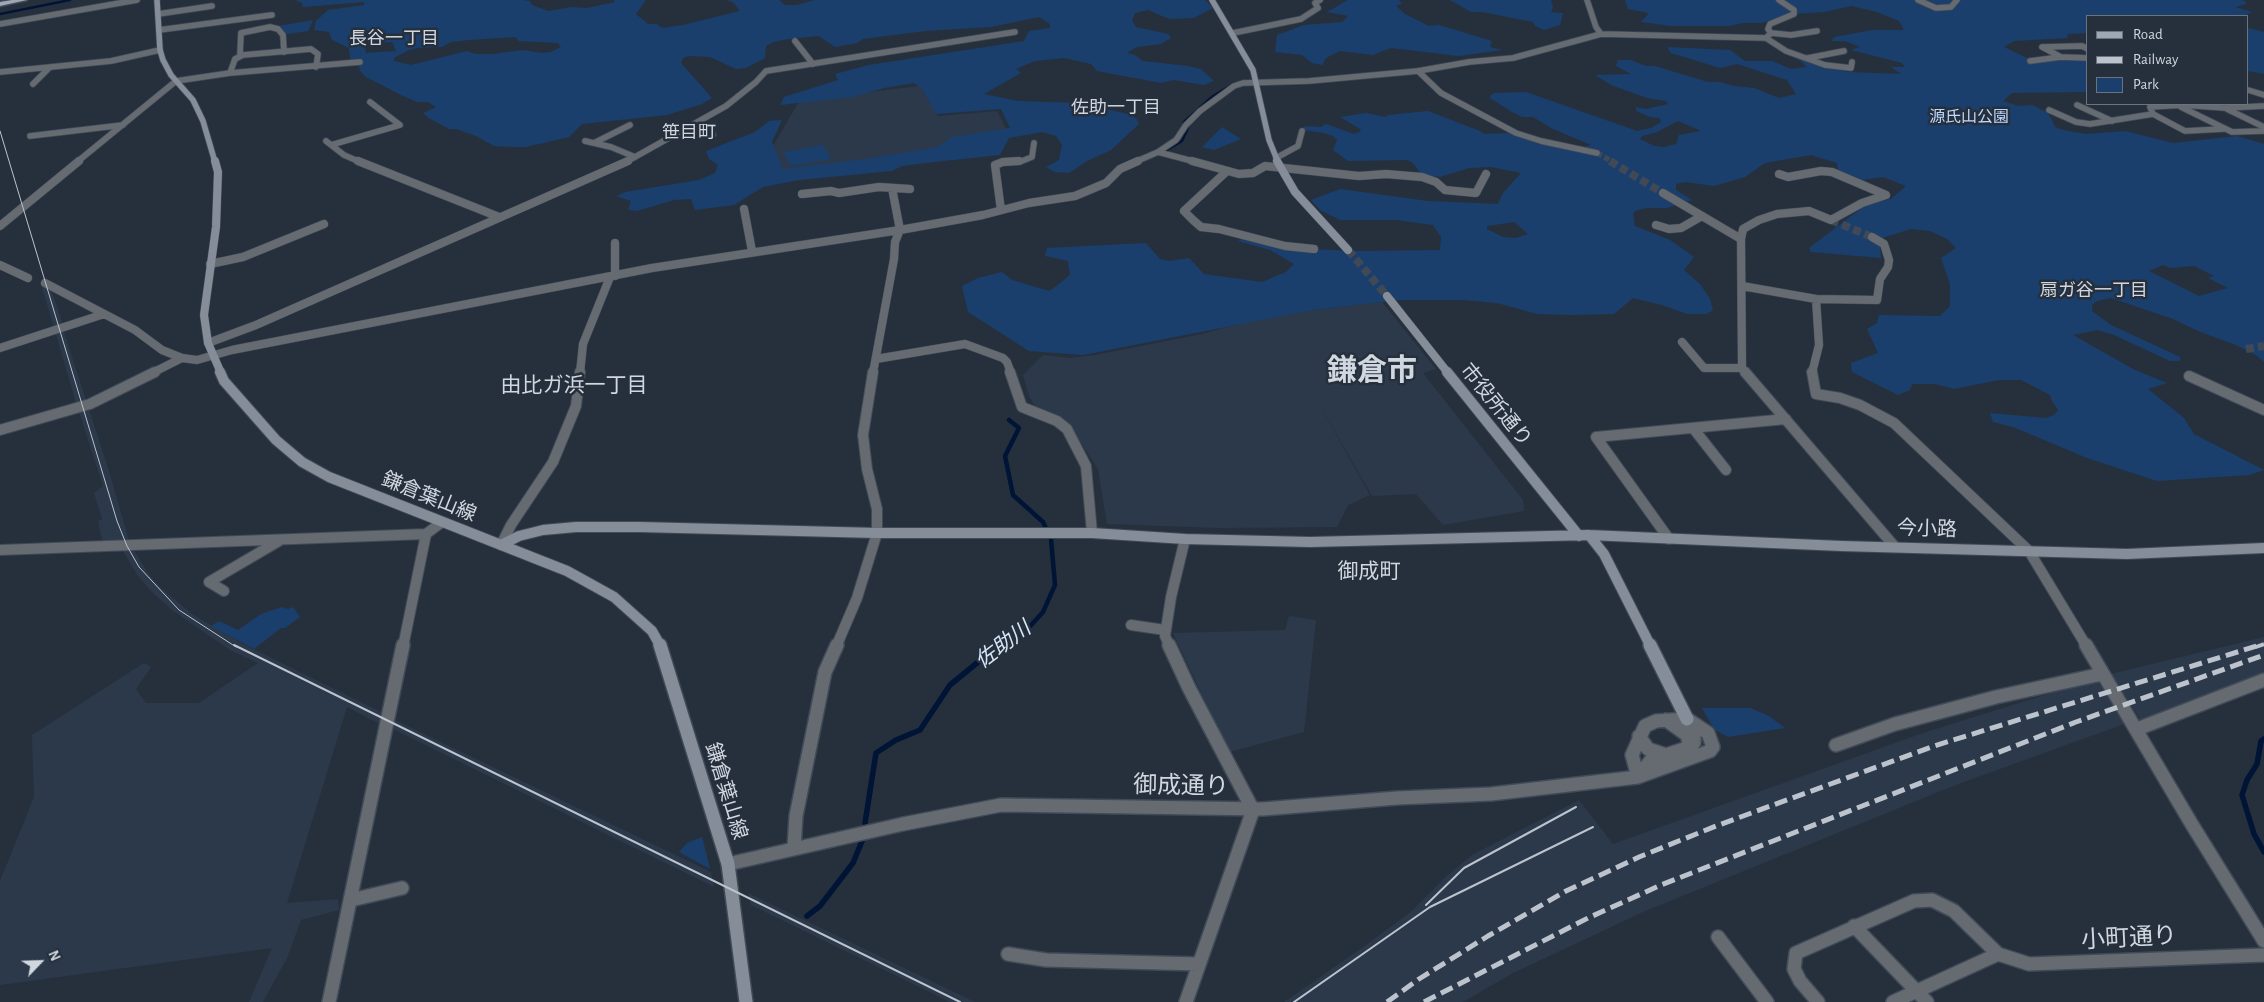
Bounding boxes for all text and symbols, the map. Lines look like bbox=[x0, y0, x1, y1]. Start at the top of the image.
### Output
legend bbox=[2086, 15, 2249, 105]
text: Road bbox=[2133, 27, 2163, 42]
district label: 長谷一丁目 bbox=[349, 28, 439, 50]
text: Railway bbox=[2133, 52, 2178, 67]
text: Park bbox=[2133, 77, 2159, 92]
district label: 佐助一丁目 bbox=[1071, 97, 1161, 119]
park label: 源氏山公園 bbox=[1929, 107, 2009, 127]
district label: 笹目町 bbox=[662, 122, 716, 144]
district label: 扇ガ谷一丁目 bbox=[2040, 280, 2148, 302]
district label: 鎌倉市 bbox=[1327, 353, 1417, 389]
street label: 市役所通り bbox=[1455, 359, 1537, 451]
district label: 由比ガ浜一丁目 bbox=[501, 373, 647, 399]
street label: 鎌倉葉山線 bbox=[378, 467, 480, 527]
street label: 今小路 bbox=[1897, 516, 1957, 542]
district label: 御成町 bbox=[1338, 559, 1400, 585]
water label: 佐助川 bbox=[970, 616, 1036, 674]
street label: 鎌倉葉山線 bbox=[700, 740, 752, 842]
street label: 御成通り bbox=[1133, 771, 1229, 801]
street label: 小町通り bbox=[2080, 921, 2178, 955]
north arrow bbox=[15, 937, 65, 987]
text: N bbox=[45, 949, 62, 963]

